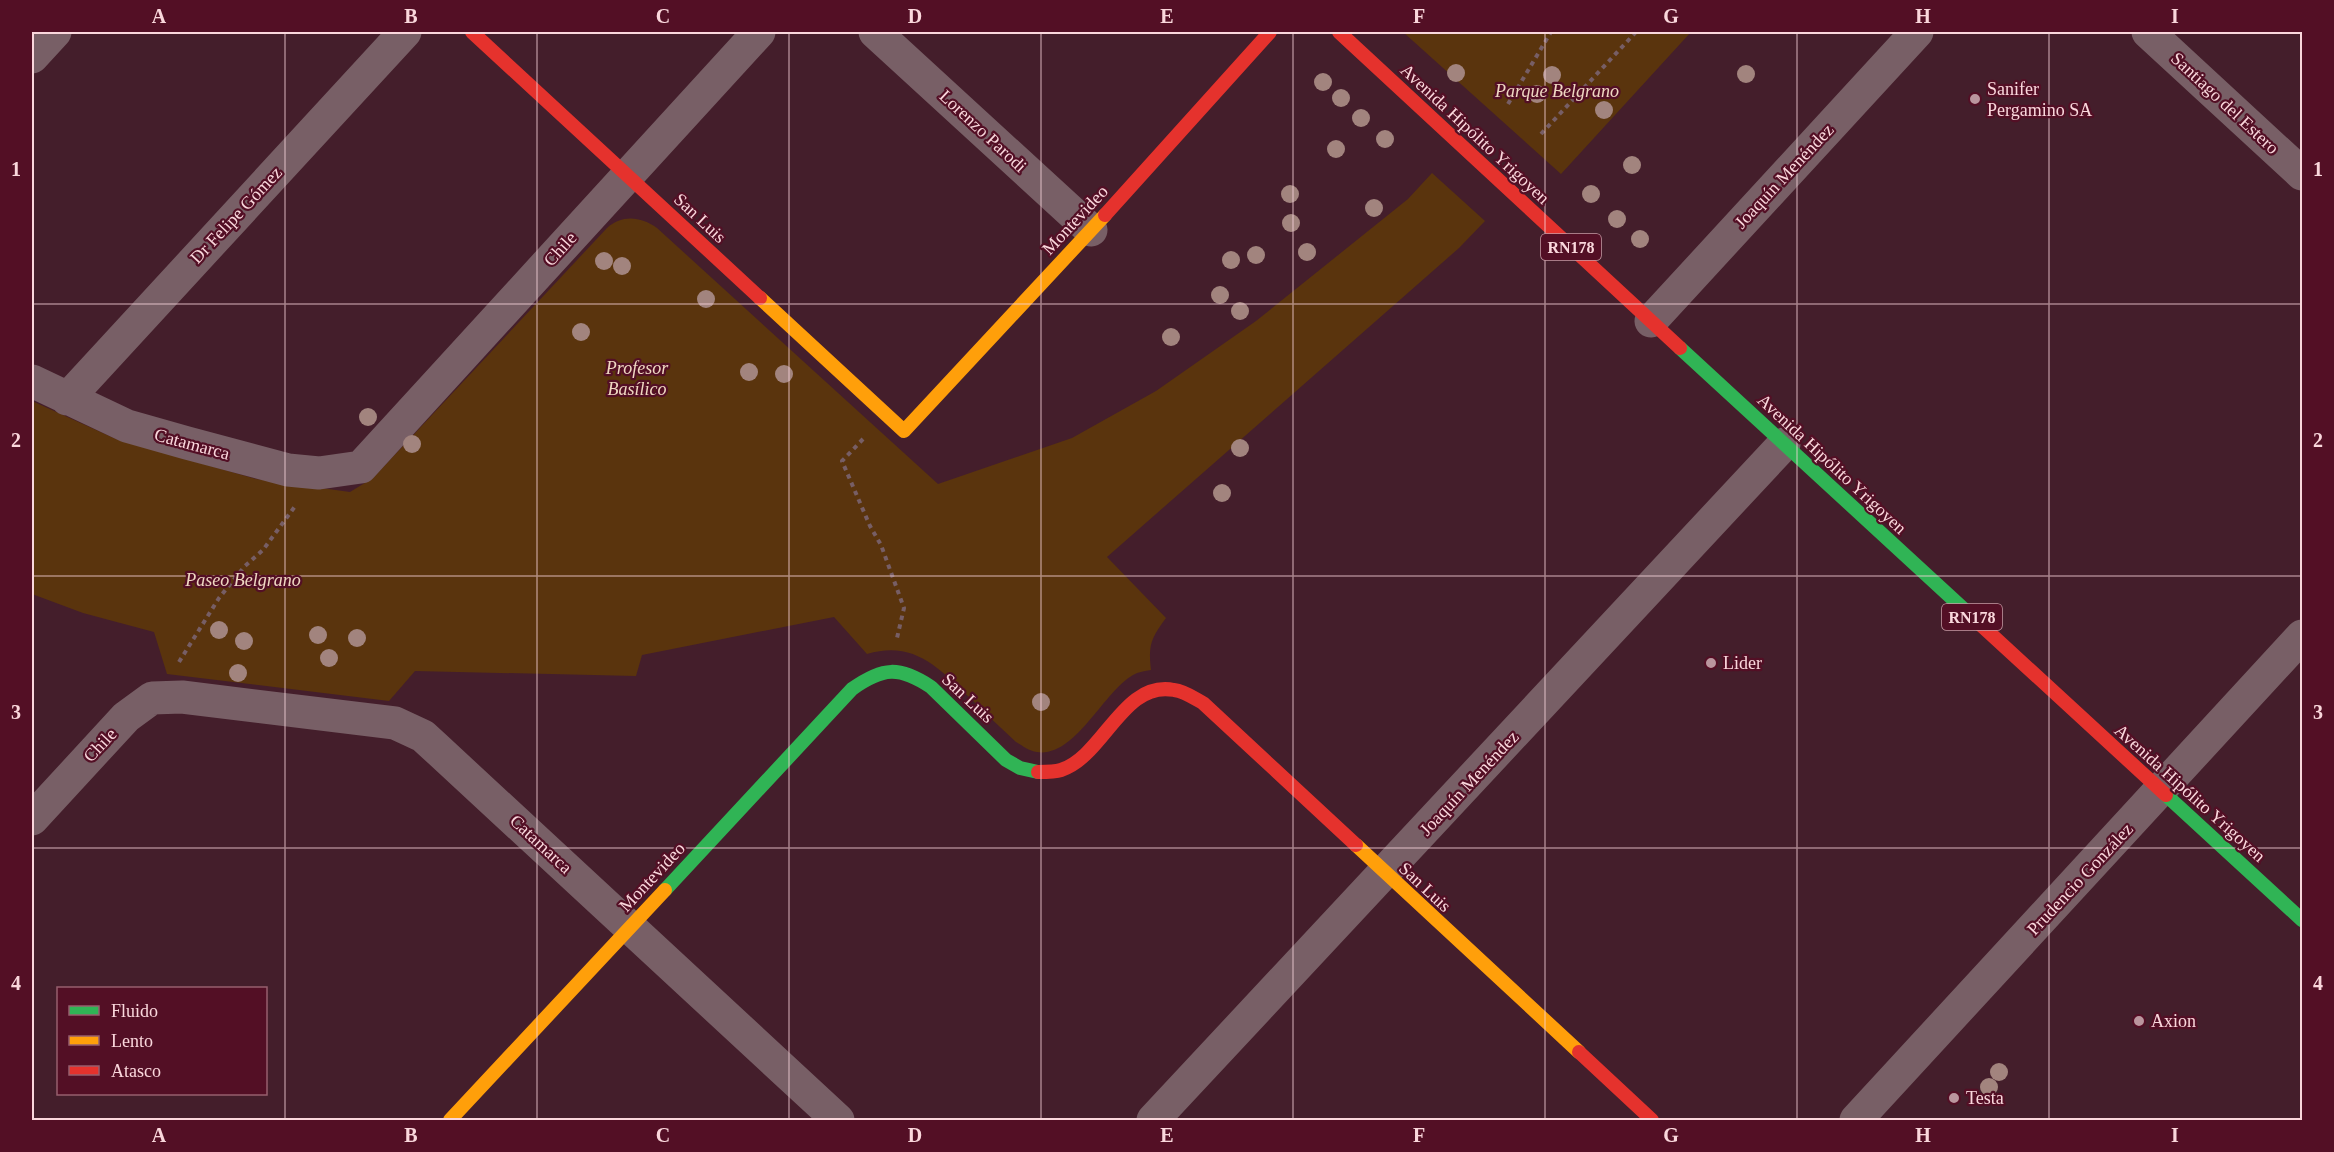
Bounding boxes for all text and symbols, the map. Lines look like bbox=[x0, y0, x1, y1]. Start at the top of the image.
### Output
text: A bbox=[152, 5, 167, 27]
text: B bbox=[404, 5, 418, 27]
text: C bbox=[656, 5, 670, 27]
text: D bbox=[908, 5, 922, 27]
text: E bbox=[1160, 5, 1174, 27]
text: F bbox=[1413, 5, 1425, 27]
text: G bbox=[1663, 5, 1679, 27]
text: H bbox=[1915, 5, 1931, 27]
text: I bbox=[2171, 5, 2179, 27]
street label: Santiago del Estero bbox=[2167, 48, 2283, 158]
street label: Avenida Hipólito Yrigoyen bbox=[1397, 60, 1553, 208]
place label: Sanifer Pergamino SA bbox=[1987, 79, 2092, 120]
park label: Parque Belgrano bbox=[1494, 81, 1619, 101]
street label: Lorenzo Parodi bbox=[935, 86, 1031, 176]
marker: Sanifer Pergamino SA bbox=[1968, 92, 1982, 106]
street label: Joaquín Menéndez bbox=[1730, 120, 1838, 232]
text: 1 bbox=[11, 158, 21, 180]
text: 1 bbox=[2313, 158, 2323, 180]
street label: Dr Felipe Gómez bbox=[186, 162, 286, 268]
street label: Montevideo bbox=[1038, 181, 1112, 259]
street label: San Luis bbox=[670, 189, 730, 247]
street label: Chile bbox=[540, 228, 580, 270]
road number: RN178 bbox=[1541, 234, 1601, 260]
park label: Profesor Basílico bbox=[605, 358, 669, 399]
street label: Avenida Hipólito Yrigoyen bbox=[1754, 390, 1910, 538]
street label: Catamarca bbox=[152, 424, 232, 464]
text: 2 bbox=[11, 429, 21, 451]
text: 2 bbox=[2313, 429, 2323, 451]
park label: Paseo Belgrano bbox=[184, 570, 301, 590]
road number: RN178 bbox=[1942, 604, 2002, 630]
place label: Lider bbox=[1723, 653, 1762, 673]
marker: Lider bbox=[1704, 656, 1718, 670]
street label: San Luis bbox=[938, 669, 998, 727]
text: 3 bbox=[11, 701, 21, 723]
text: 3 bbox=[2313, 701, 2323, 723]
street label: Avenida Hipólito Yrigoyen bbox=[2110, 720, 2270, 866]
street label: Chile bbox=[79, 724, 121, 766]
street label: Joaquín Menéndez bbox=[1415, 727, 1523, 839]
street label: Catamarca bbox=[506, 810, 576, 878]
street label: Prudencio González bbox=[2023, 819, 2137, 939]
street label: Montevideo bbox=[615, 838, 689, 916]
street label: San Luis bbox=[1395, 858, 1455, 916]
text: 4 bbox=[11, 972, 21, 994]
text: 4 bbox=[2313, 972, 2323, 994]
legend bbox=[57, 987, 267, 1095]
text: Fluido bbox=[111, 1001, 158, 1021]
place label: Axion bbox=[2151, 1011, 2196, 1031]
marker: Axion bbox=[2132, 1014, 2146, 1028]
text: Lento bbox=[111, 1031, 153, 1051]
text: Atasco bbox=[111, 1061, 161, 1081]
place label: Testa bbox=[1966, 1088, 2004, 1108]
marker: Testa bbox=[1947, 1091, 1961, 1105]
text: A bbox=[152, 1124, 167, 1146]
text: B bbox=[404, 1124, 418, 1146]
text: C bbox=[656, 1124, 670, 1146]
text: D bbox=[908, 1124, 922, 1146]
text: E bbox=[1160, 1124, 1174, 1146]
text: F bbox=[1413, 1124, 1425, 1146]
text: G bbox=[1663, 1124, 1679, 1146]
text: H bbox=[1915, 1124, 1931, 1146]
text: I bbox=[2171, 1124, 2179, 1146]

